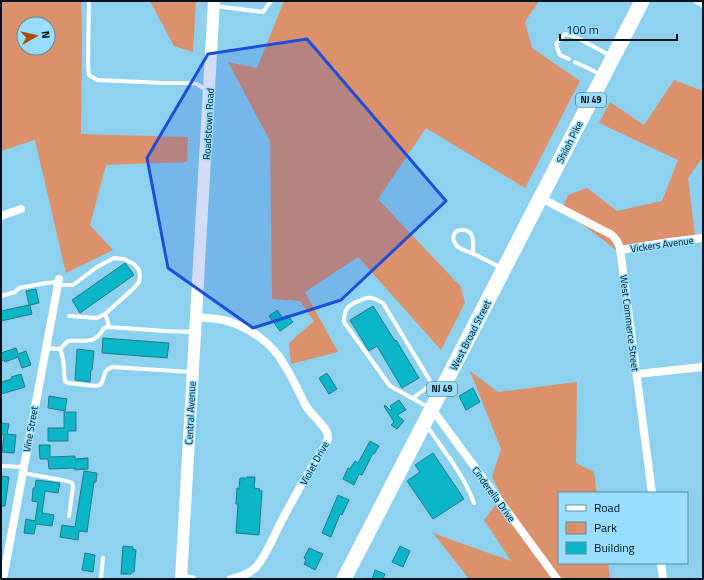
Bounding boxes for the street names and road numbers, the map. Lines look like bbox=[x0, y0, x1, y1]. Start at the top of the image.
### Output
street label: Roadstown Road bbox=[199, 88, 218, 160]
road number: NJ 49 bbox=[576, 93, 606, 107]
street label: Shiloh Pike bbox=[552, 118, 587, 166]
street label: Vickers Avenue bbox=[629, 233, 695, 256]
street label: West Commerce Street bbox=[616, 274, 643, 373]
street label: West Broad Street bbox=[446, 297, 495, 373]
street label: Central Avenue bbox=[181, 381, 200, 445]
road number: NJ 49 bbox=[427, 382, 457, 396]
street label: Vine Street bbox=[19, 404, 42, 453]
street label: Violet Drive bbox=[296, 439, 333, 488]
street label: Cinderella Drive bbox=[468, 463, 519, 525]

